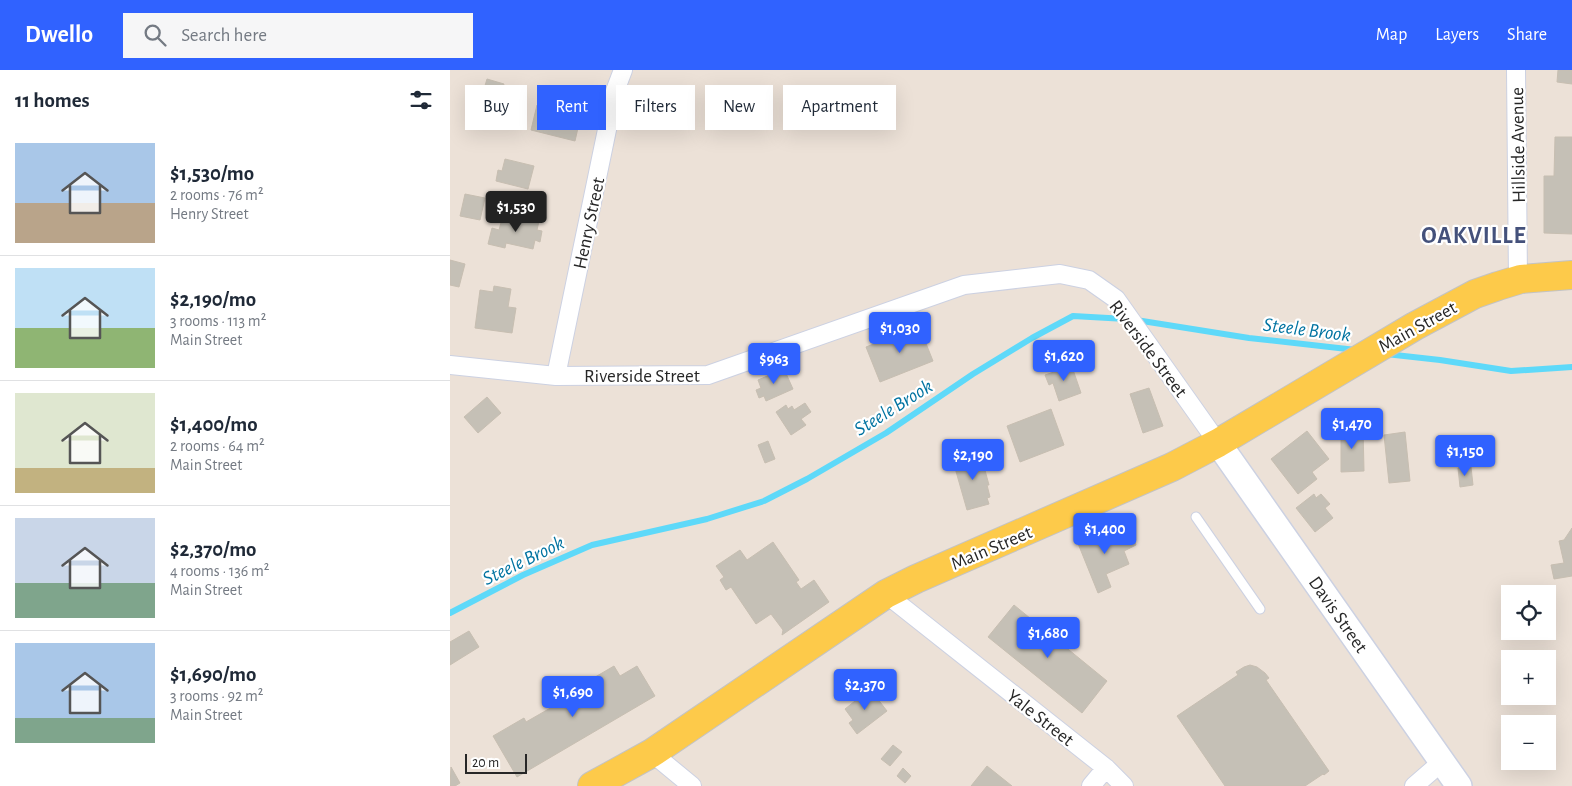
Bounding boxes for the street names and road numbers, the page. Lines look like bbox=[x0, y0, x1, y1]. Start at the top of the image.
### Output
street label: Hillside Avenue bbox=[1508, 87, 1529, 203]
street label: Henry Street bbox=[570, 176, 608, 271]
street label: Riverside Street bbox=[1105, 297, 1190, 401]
street label: Main Street bbox=[1376, 298, 1460, 356]
street label: Riverside Street bbox=[584, 367, 700, 386]
street label: Main Street bbox=[948, 523, 1035, 574]
street label: Davis Street bbox=[1305, 573, 1371, 656]
street label: Yale Street bbox=[1003, 686, 1077, 750]

